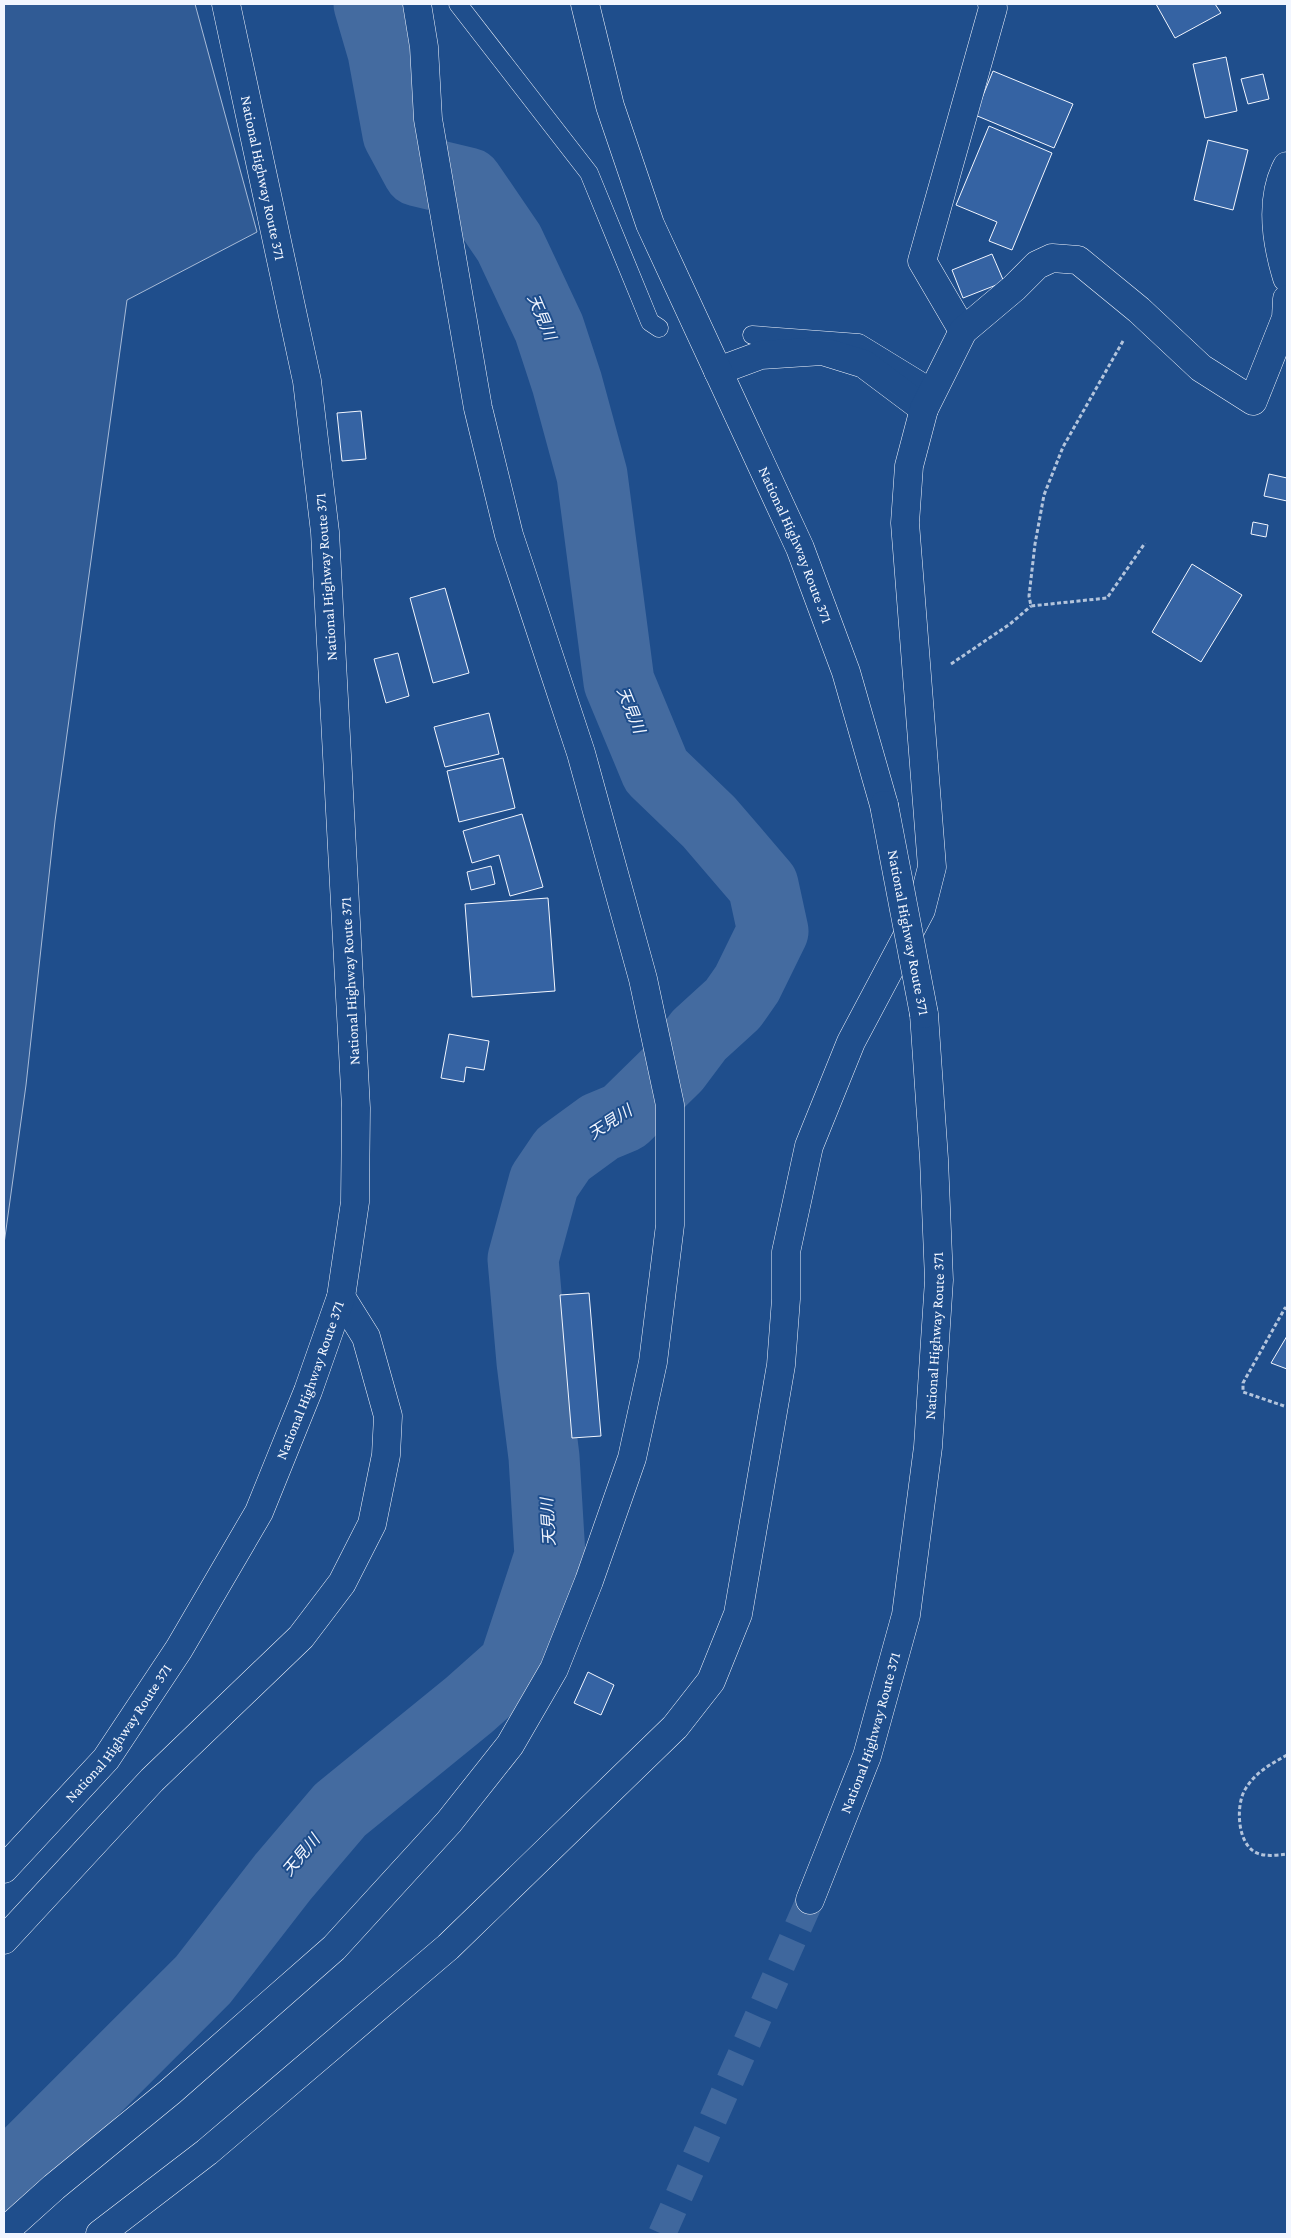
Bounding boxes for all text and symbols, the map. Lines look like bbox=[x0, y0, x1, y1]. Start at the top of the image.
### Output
street label: National Highway Route 371 bbox=[237, 94, 288, 262]
water label: 天見川 bbox=[525, 292, 560, 344]
street label: National Highway Route 371 bbox=[755, 464, 835, 625]
street label: National Highway Route 371 bbox=[312, 493, 341, 661]
water label: 天見川 bbox=[614, 685, 649, 737]
street label: National Highway Route 371 bbox=[885, 849, 932, 1017]
street label: National Highway Route 371 bbox=[338, 897, 363, 1065]
water label: 天見川 bbox=[585, 1101, 636, 1142]
street label: National Highway Route 371 bbox=[922, 1252, 947, 1420]
street label: National Highway Route 371 bbox=[273, 1299, 347, 1462]
water label: 天見川 bbox=[538, 1496, 558, 1546]
street label: National Highway Route 371 bbox=[837, 1650, 903, 1816]
street label: National Highway Route 371 bbox=[62, 1661, 175, 1806]
water label: 天見川 bbox=[279, 1830, 324, 1879]

